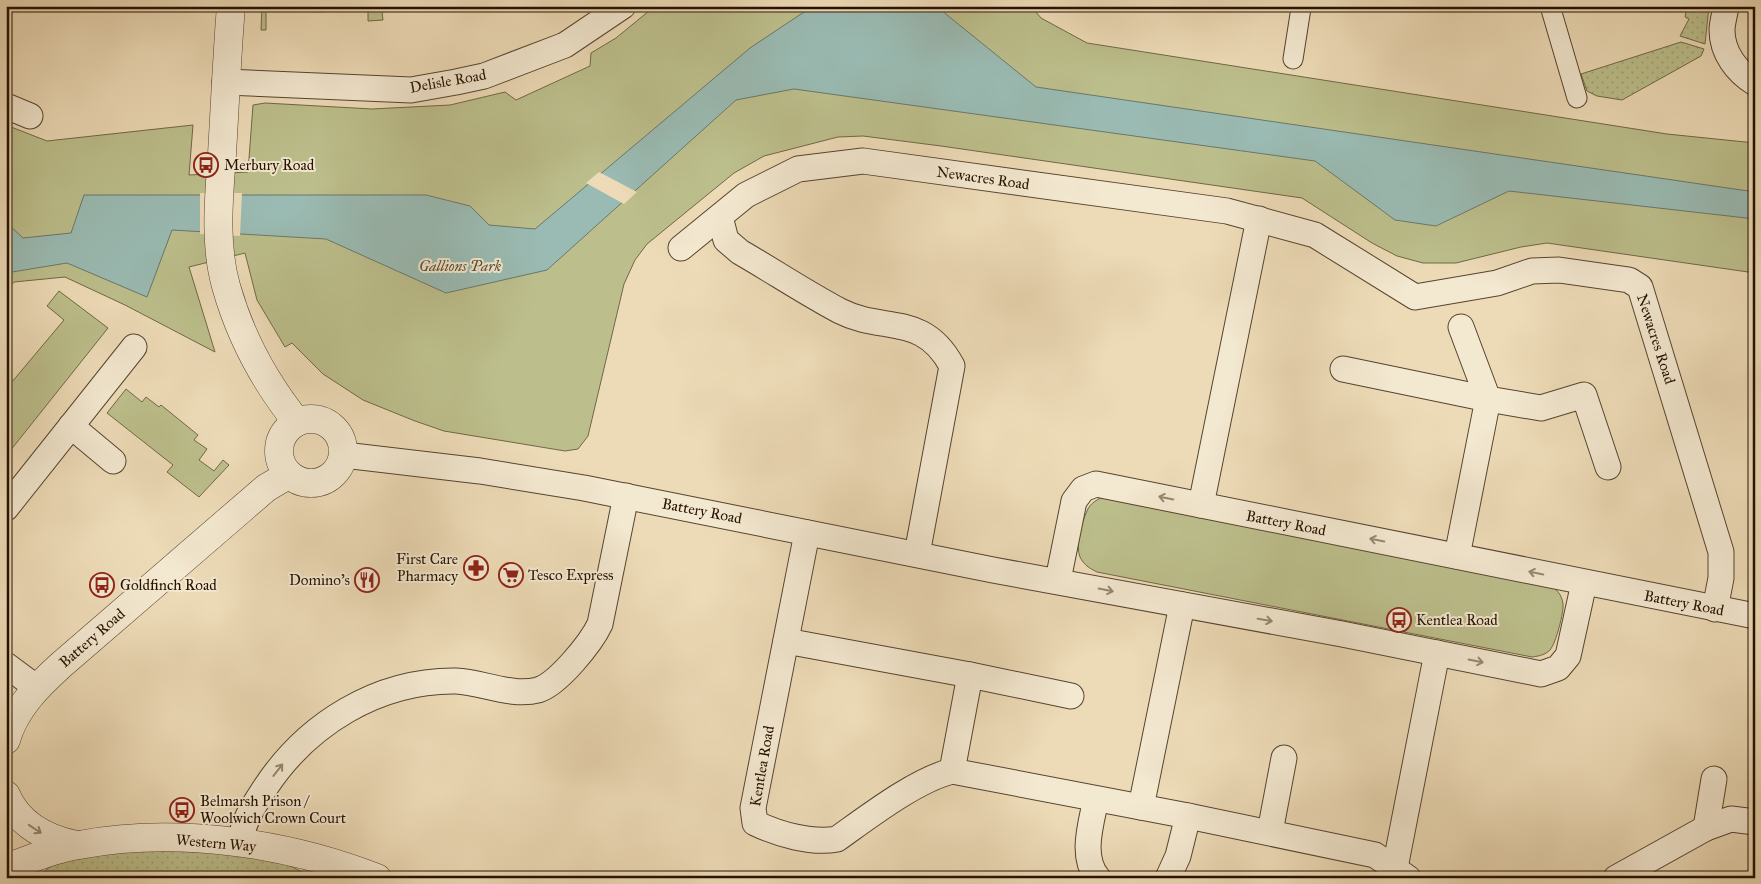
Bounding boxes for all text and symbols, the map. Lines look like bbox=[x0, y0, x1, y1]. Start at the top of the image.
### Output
street label: Delisle Road bbox=[408, 65, 488, 97]
bus stop icon: Merbury Road bbox=[193, 152, 219, 178]
place label: Merbury Road bbox=[224, 156, 315, 174]
street label: Newacres Road bbox=[935, 163, 1031, 193]
park label: Gallions Park bbox=[419, 257, 501, 275]
street label: Newacres Road bbox=[1633, 292, 1679, 387]
one-way arrow bbox=[1158, 493, 1174, 503]
street label: Battery Road bbox=[661, 494, 744, 528]
street label: Battery Road bbox=[1245, 506, 1328, 540]
one-way arrow bbox=[1369, 535, 1385, 545]
place label: First Care Pharmacy bbox=[396, 550, 459, 585]
pharmacy icon: First Care Pharmacy bbox=[463, 555, 489, 581]
supermarket icon: Tesco Express bbox=[498, 562, 524, 588]
place label: Tesco Express bbox=[528, 566, 614, 584]
restaurant icon: Domino's bbox=[354, 567, 380, 593]
one-way arrow bbox=[1528, 567, 1544, 577]
place label: Domino's bbox=[289, 571, 350, 589]
bus stop icon: Goldfinch Road bbox=[89, 572, 115, 598]
place label: Goldfinch Road bbox=[120, 576, 217, 594]
one-way arrow bbox=[1097, 585, 1113, 595]
street label: Battery Road bbox=[1643, 586, 1726, 620]
street label: Battery Road bbox=[56, 604, 129, 671]
bus stop icon: Kentlea Road bbox=[1386, 607, 1412, 633]
place label: Kentlea Road bbox=[1416, 611, 1498, 629]
one-way arrow bbox=[1257, 616, 1273, 625]
one-way arrow bbox=[1468, 657, 1484, 667]
street label: Kentlea Road bbox=[746, 724, 778, 808]
one-way arrow bbox=[273, 763, 283, 777]
place label: Belmarsh Prison / Woolwich Crown Court bbox=[200, 792, 347, 827]
bus stop icon: Belmarsh Prison / Woolwich Crown Court bbox=[169, 797, 195, 823]
one-way arrow bbox=[28, 824, 42, 834]
street label: Western Way bbox=[175, 831, 258, 856]

